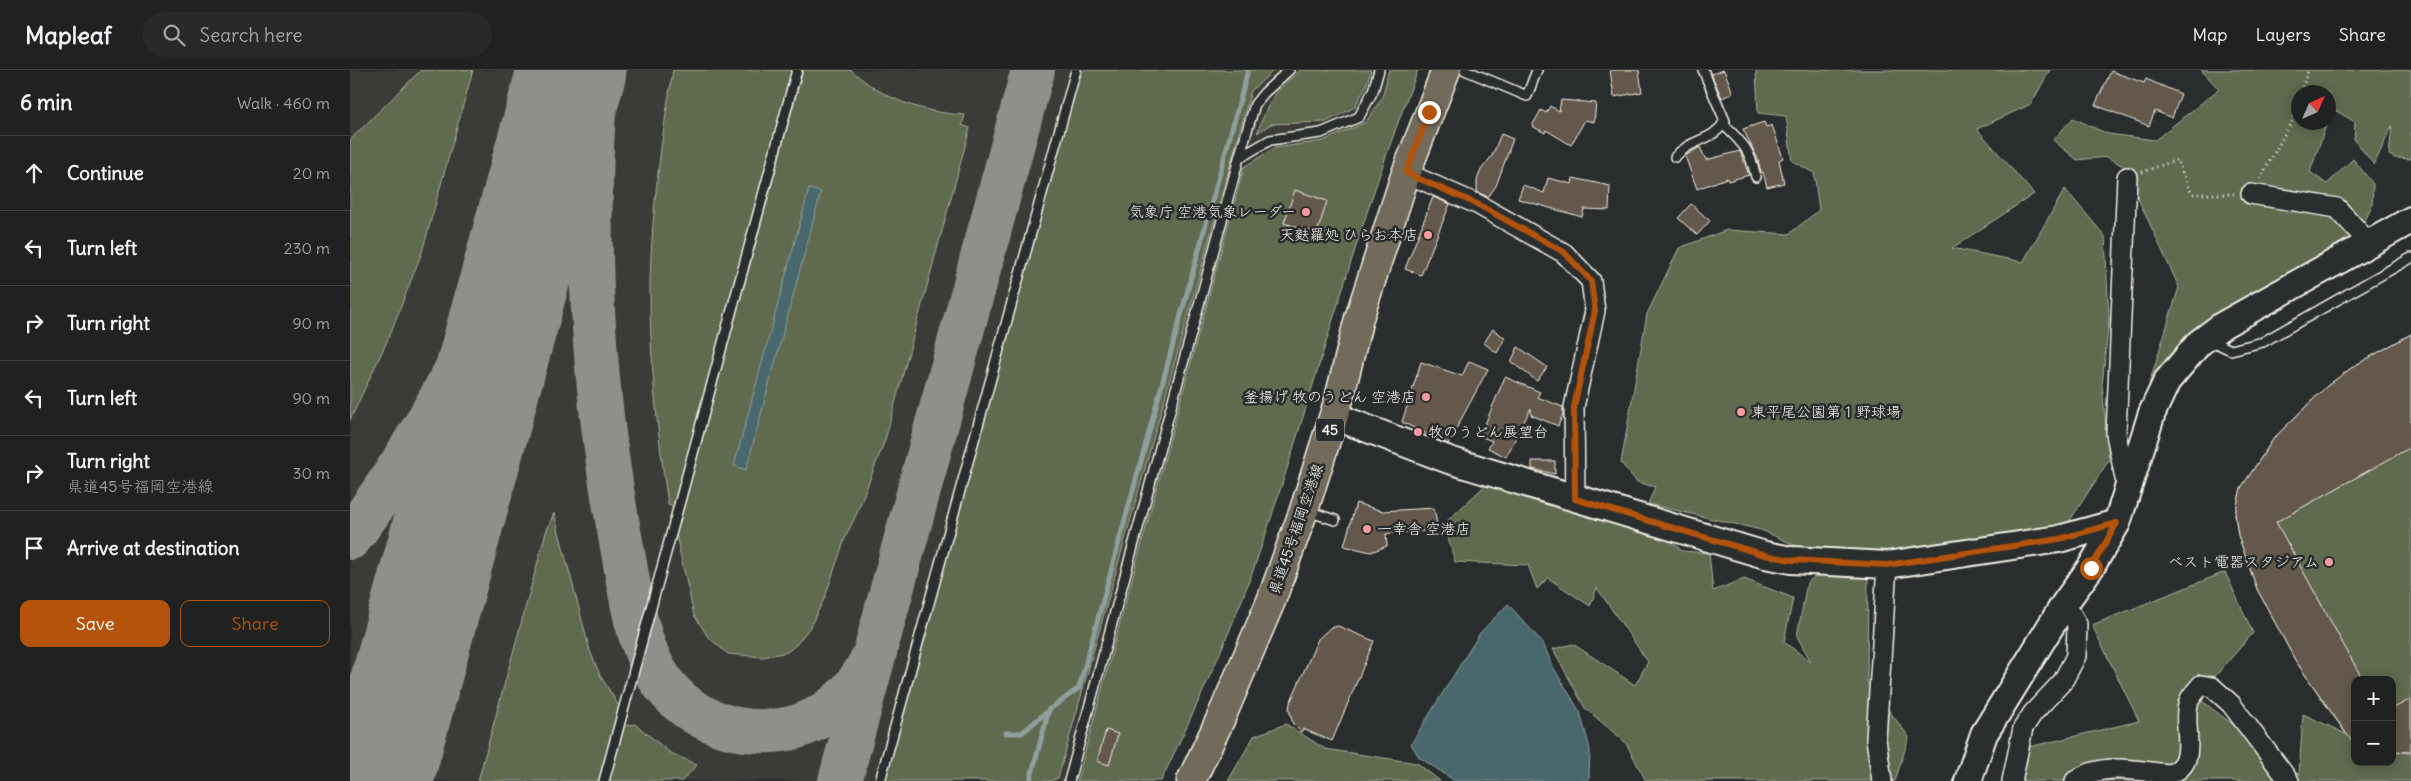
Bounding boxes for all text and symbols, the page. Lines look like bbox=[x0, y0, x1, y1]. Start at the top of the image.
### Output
search box bbox=[142, 12, 492, 57]
text: Mapleaf bbox=[25, 20, 112, 50]
icon: search bbox=[160, 21, 188, 49]
text: Search here bbox=[200, 23, 303, 47]
text: Map bbox=[2192, 23, 2227, 46]
text: Layers bbox=[2255, 23, 2311, 46]
text: Share bbox=[2339, 23, 2386, 46]
north arrow bbox=[2291, 85, 2336, 130]
text: 6 min bbox=[20, 89, 72, 116]
text: Walk · 460 m bbox=[237, 93, 330, 113]
route end bbox=[1418, 101, 1441, 124]
icon: ahead bbox=[20, 159, 48, 187]
text: Continue bbox=[67, 161, 144, 185]
text: 20 m bbox=[293, 163, 330, 183]
place label: 気象庁 空港気象レーダー bbox=[1129, 202, 1296, 221]
marker: 気象庁 空港気象レーダー bbox=[1300, 206, 1312, 218]
place label: 天麩羅処 ひらお本店 bbox=[1279, 225, 1418, 244]
marker: 天麩羅処 ひらお本店 bbox=[1422, 229, 1434, 241]
icon: left bbox=[20, 234, 48, 262]
text: Turn left bbox=[67, 236, 137, 260]
text: 230 m bbox=[284, 238, 330, 258]
icon: right bbox=[20, 309, 48, 337]
text: Turn right bbox=[67, 311, 150, 335]
text: 90 m bbox=[292, 313, 330, 333]
icon: left bbox=[20, 384, 48, 412]
text: Turn left bbox=[67, 386, 137, 410]
place label: 釜揚げ 牧のうどん 空港店 bbox=[1244, 387, 1416, 406]
text: 90 m bbox=[292, 388, 330, 408]
marker: 釜揚げ 牧のうどん 空港店 bbox=[1420, 391, 1432, 403]
place label: 東平尾公園第１野球場 bbox=[1751, 402, 1901, 421]
marker: 東平尾公園第１野球場 bbox=[1735, 406, 1747, 418]
road number: 45 bbox=[1316, 418, 1344, 442]
place label: 牧のうどん展望台 bbox=[1428, 422, 1548, 441]
marker: 牧のうどん展望台 bbox=[1412, 426, 1424, 438]
text: Turn right bbox=[67, 449, 150, 473]
icon: right bbox=[20, 459, 48, 487]
street label: 県道45号福岡空港線 bbox=[1264, 461, 1327, 597]
text: 30 m bbox=[293, 463, 330, 483]
text: 県道45号福岡空港線 bbox=[67, 476, 213, 496]
place label: 一幸舎 空港店 bbox=[1377, 519, 1471, 538]
marker: 一幸舎 空港店 bbox=[1361, 523, 1373, 535]
icon: arrive bbox=[20, 534, 48, 562]
text: Arrive at destination bbox=[67, 536, 240, 560]
place label: ベスト電器スタジアム bbox=[2168, 552, 2319, 571]
marker: ベスト電器スタジアム bbox=[2323, 556, 2335, 568]
route start bbox=[2080, 557, 2103, 580]
button: Save bbox=[20, 600, 170, 647]
button: Share bbox=[180, 600, 330, 647]
map controls bbox=[2351, 676, 2396, 766]
button: + bbox=[2351, 676, 2396, 721]
button: − bbox=[2351, 721, 2396, 766]

